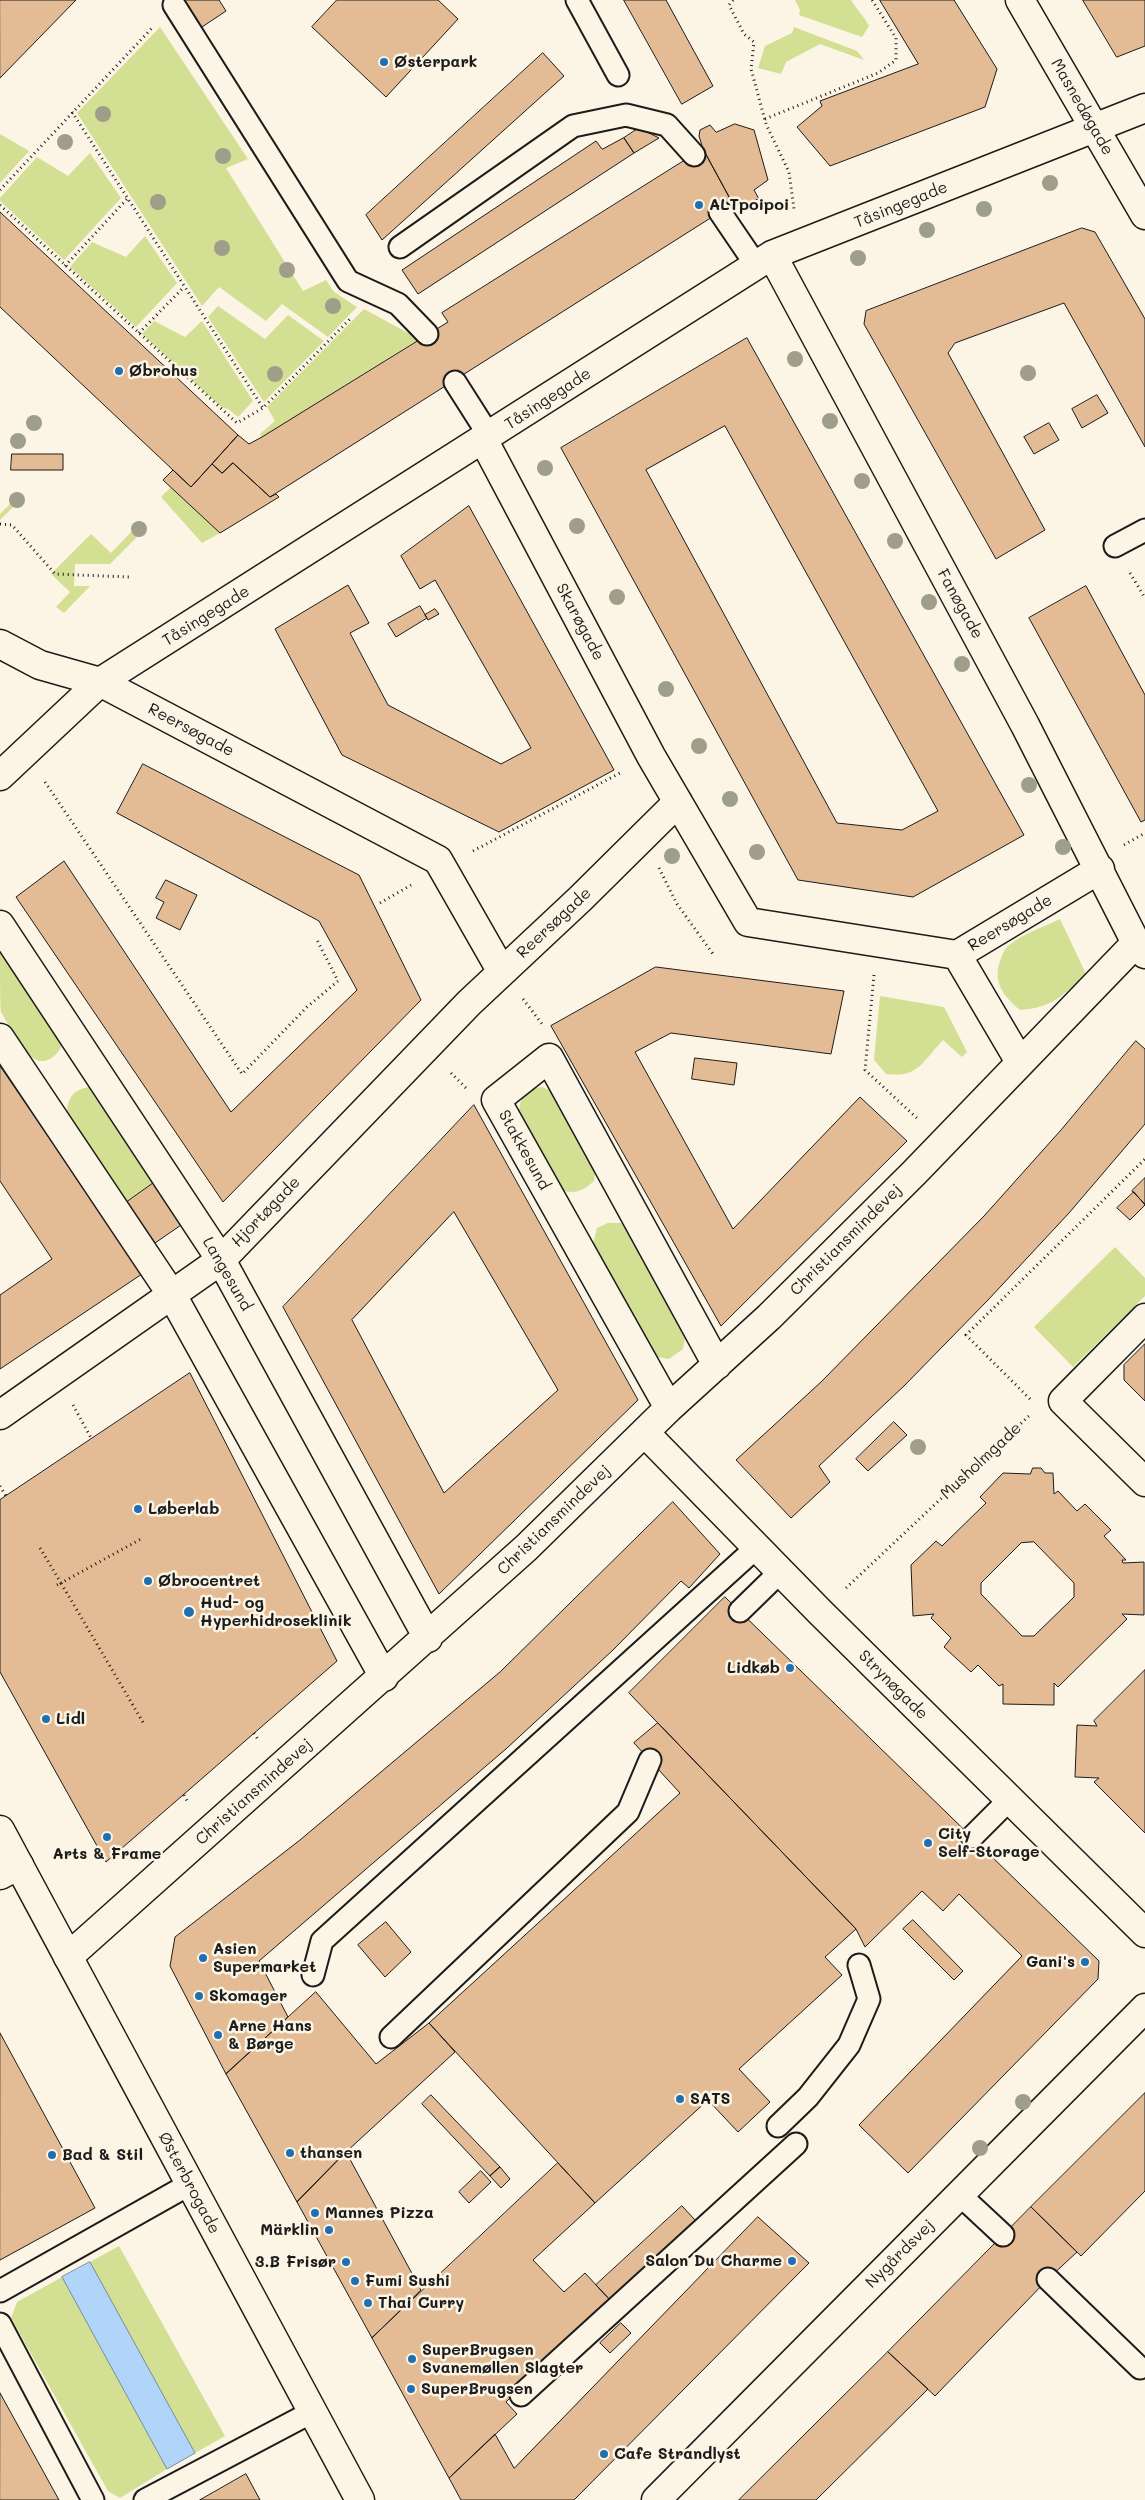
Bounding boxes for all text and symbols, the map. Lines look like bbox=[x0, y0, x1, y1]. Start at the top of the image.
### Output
place label: Østerpark bbox=[394, 52, 477, 72]
street label: Masnedøgade bbox=[1047, 55, 1117, 159]
marker: Østerpark bbox=[378, 56, 390, 68]
street label: Tåsingegade bbox=[852, 178, 950, 232]
place label: ALTpoipoi bbox=[709, 195, 789, 215]
marker: ALTpoipoi bbox=[693, 199, 705, 211]
place label: Øbrohus bbox=[129, 361, 197, 381]
street label: Tåsingegade bbox=[501, 364, 595, 434]
marker: Øbrohus bbox=[113, 365, 125, 377]
street label: Fanøgade bbox=[933, 566, 987, 642]
street label: Skarøgade bbox=[552, 580, 608, 664]
street label: Tåsingegade bbox=[159, 582, 253, 650]
street label: Reersøgade bbox=[145, 699, 237, 761]
street label: Reersøgade bbox=[513, 884, 595, 962]
street label: Reersøgade bbox=[964, 890, 1056, 956]
street label: Stakkesund bbox=[494, 1107, 554, 1193]
street label: Hjortøgade bbox=[228, 1173, 304, 1251]
street label: Christiansmindevej bbox=[786, 1180, 906, 1300]
street label: Langesund bbox=[198, 1234, 256, 1314]
street label: Musholmgade bbox=[936, 1419, 1026, 1503]
street label: Christiansmindevej bbox=[493, 1461, 615, 1579]
place label: Løberlab bbox=[148, 1499, 219, 1519]
marker: Løberlab bbox=[132, 1503, 144, 1515]
place label: Øbrocentret bbox=[158, 1571, 260, 1591]
marker: Øbrocentret bbox=[142, 1575, 154, 1587]
place label: Hud- og Hyperhidroseklinik bbox=[200, 1593, 352, 1631]
marker: Hud- og Hyperhidroseklinik bbox=[182, 1605, 196, 1619]
street label: Strynøgade bbox=[854, 1646, 932, 1724]
place label: Lidkøb bbox=[727, 1658, 780, 1678]
marker: Lidkøb bbox=[784, 1662, 796, 1674]
place label: Lidl bbox=[56, 1709, 85, 1729]
marker: Lidl bbox=[40, 1713, 52, 1725]
street label: Christiansmindevej bbox=[192, 1735, 316, 1849]
place label: City Self-Storage bbox=[938, 1824, 1040, 1862]
marker: Arts & Frame bbox=[101, 1831, 113, 1843]
marker: City Self-Storage bbox=[922, 1837, 934, 1849]
place label: Arts & Frame bbox=[53, 1844, 161, 1864]
place label: Asien Supermarket bbox=[213, 1939, 316, 1977]
marker: Asien Supermarket bbox=[197, 1952, 209, 1964]
place label: Gani's bbox=[1026, 1952, 1075, 1972]
marker: Gani's bbox=[1079, 1956, 1091, 1968]
place label: Skomager bbox=[209, 1986, 287, 2006]
marker: Skomager bbox=[193, 1990, 205, 2002]
place label: Arne Hans & Børge bbox=[228, 2016, 312, 2054]
marker: Arne Hans & Børge bbox=[212, 2029, 224, 2041]
place label: SATS bbox=[690, 2089, 731, 2109]
marker: SATS bbox=[674, 2093, 686, 2105]
street label: Østerbrogade bbox=[154, 2129, 224, 2237]
place label: thansen bbox=[300, 2143, 362, 2163]
place label: Bad & Stil bbox=[62, 2145, 143, 2165]
marker: thansen bbox=[284, 2147, 296, 2159]
marker: Bad & Stil bbox=[46, 2149, 58, 2161]
place label: Mannes Pizza bbox=[325, 2203, 434, 2223]
marker: Mannes Pizza bbox=[309, 2207, 321, 2219]
street label: Nygårdsvej bbox=[862, 2216, 938, 2292]
place label: Märklin bbox=[260, 2220, 319, 2240]
marker: Märklin bbox=[323, 2224, 335, 2236]
place label: Salon Du Charme bbox=[645, 2251, 782, 2271]
place label: 3.B Frisør bbox=[255, 2252, 336, 2272]
marker: Salon Du Charme bbox=[786, 2255, 798, 2267]
marker: 3.B Frisør bbox=[340, 2256, 352, 2268]
place label: Fumi Sushi bbox=[365, 2271, 450, 2291]
marker: Fumi Sushi bbox=[349, 2275, 361, 2287]
place label: Thai Curry bbox=[378, 2293, 464, 2313]
marker: Thai Curry bbox=[362, 2297, 374, 2309]
place label: SuperBrugsen Svanemøllen Slagter bbox=[422, 2340, 583, 2378]
marker: SuperBrugsen Svanemøllen Slagter bbox=[406, 2353, 418, 2365]
place label: SuperBrugsen bbox=[421, 2379, 533, 2399]
marker: SuperBrugsen bbox=[405, 2383, 417, 2395]
place label: Cafe Strandlyst bbox=[614, 2444, 741, 2464]
marker: Cafe Strandlyst bbox=[598, 2448, 610, 2460]

